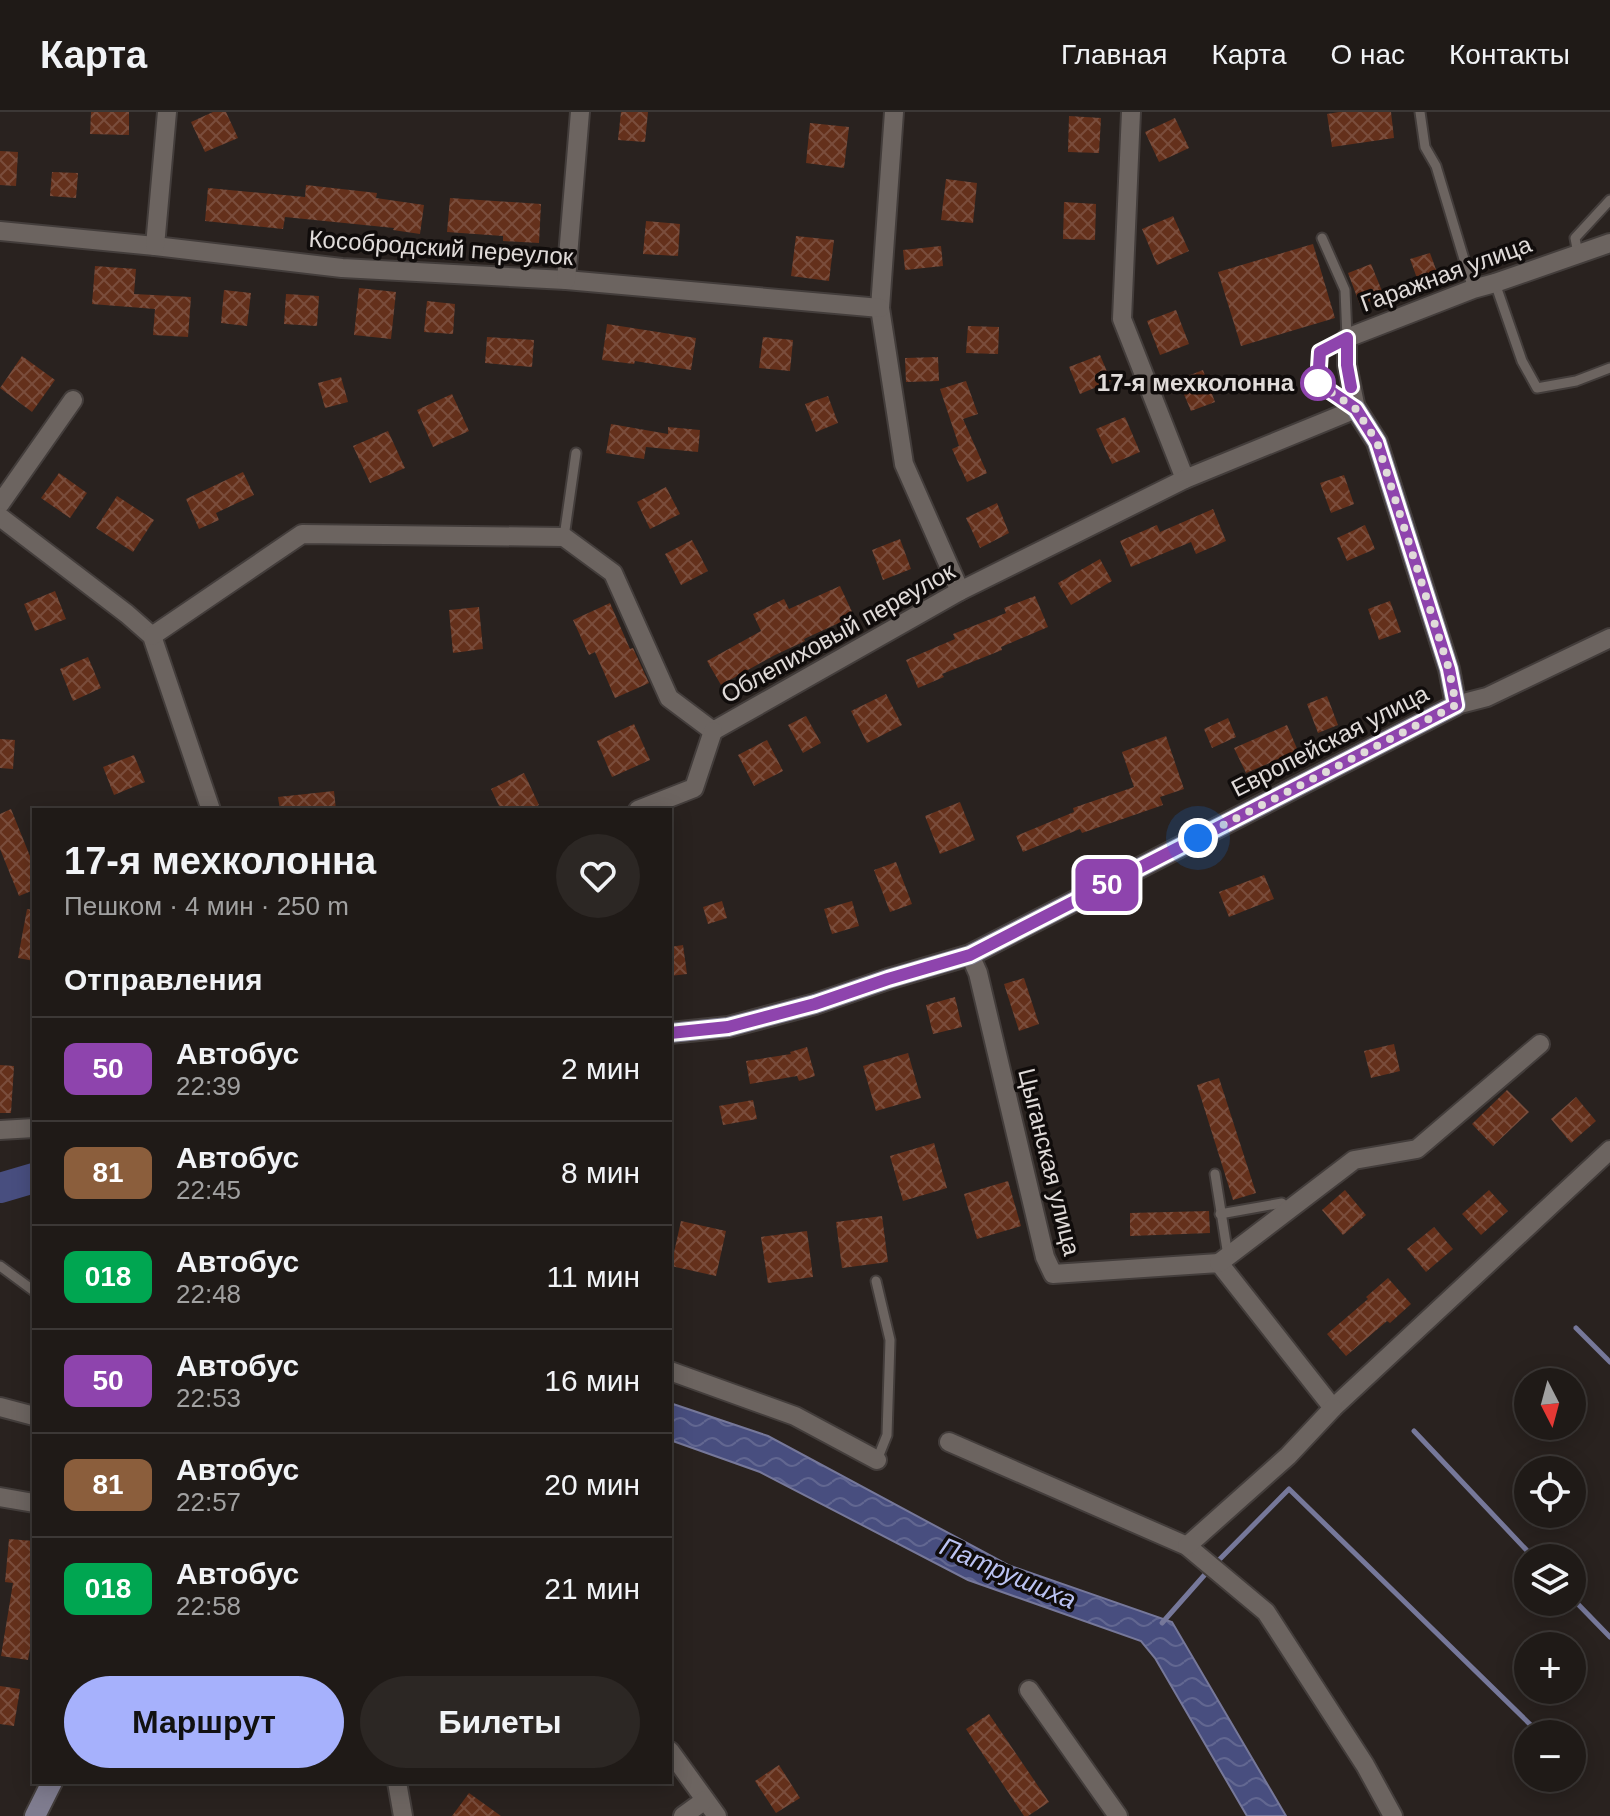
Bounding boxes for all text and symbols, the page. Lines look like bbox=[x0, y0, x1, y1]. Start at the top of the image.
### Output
text: Карта bbox=[40, 34, 147, 76]
text: Главная bbox=[1061, 39, 1168, 70]
text: Карта bbox=[1212, 39, 1286, 70]
text: О нас bbox=[1330, 39, 1405, 70]
text: Контакты bbox=[1449, 39, 1570, 70]
street label: Кособродский переулок bbox=[308, 225, 575, 270]
street label: Гаражная улица bbox=[1357, 230, 1536, 317]
marker: 17-я мехколонна bbox=[1301, 366, 1335, 400]
place label: 17-я мехколонна bbox=[1097, 369, 1295, 396]
street label: Облепиховый переулок bbox=[716, 557, 960, 708]
street label: Европейская улица bbox=[1227, 679, 1433, 802]
your location bbox=[1178, 818, 1218, 858]
button: heart bbox=[556, 834, 640, 918]
text: 17-я мехколонна bbox=[64, 840, 376, 882]
line badge: 50 bbox=[1071, 859, 1143, 911]
text: 50 bbox=[1091, 869, 1123, 900]
text: Пешком · 4 мин · 250 m bbox=[64, 891, 349, 921]
text: Отправления bbox=[64, 963, 263, 996]
text: Автобус bbox=[176, 1037, 299, 1070]
text: 2 мин bbox=[561, 1052, 640, 1085]
text: 50 bbox=[92, 1053, 124, 1084]
street label: Цыганская улица bbox=[1013, 1066, 1086, 1259]
text: 22:39 bbox=[176, 1071, 241, 1101]
text: Автобус bbox=[176, 1141, 299, 1174]
text: 8 мин bbox=[561, 1156, 640, 1189]
text: 81 bbox=[92, 1157, 124, 1188]
text: 22:45 bbox=[176, 1175, 241, 1205]
text: Автобус bbox=[176, 1245, 299, 1278]
text: 11 мин bbox=[547, 1260, 640, 1293]
text: 018 bbox=[85, 1261, 131, 1292]
text: 22:48 bbox=[176, 1279, 241, 1309]
text: Автобус bbox=[176, 1349, 299, 1382]
text: 16 мин bbox=[544, 1364, 640, 1397]
text: 50 bbox=[92, 1365, 124, 1396]
north arrow bbox=[1514, 1368, 1586, 1440]
map controls bbox=[1514, 1368, 1586, 1792]
text: 22:53 bbox=[176, 1383, 241, 1413]
text: Автобус bbox=[176, 1453, 299, 1486]
button: locate bbox=[1514, 1456, 1586, 1528]
text: 20 мин bbox=[544, 1468, 640, 1501]
text: 81 bbox=[92, 1469, 124, 1500]
text: 22:57 bbox=[176, 1487, 241, 1517]
water label: Патрушиха bbox=[936, 1531, 1080, 1615]
button: layers bbox=[1514, 1544, 1586, 1616]
text: Автобус bbox=[176, 1557, 299, 1590]
text: 21 мин bbox=[544, 1572, 640, 1605]
text: 018 bbox=[85, 1573, 131, 1604]
text: 22:58 bbox=[176, 1591, 241, 1621]
button: + bbox=[1514, 1632, 1586, 1704]
button: Маршрут bbox=[64, 1676, 344, 1768]
button: Билеты bbox=[360, 1676, 640, 1768]
button: − bbox=[1514, 1720, 1586, 1792]

